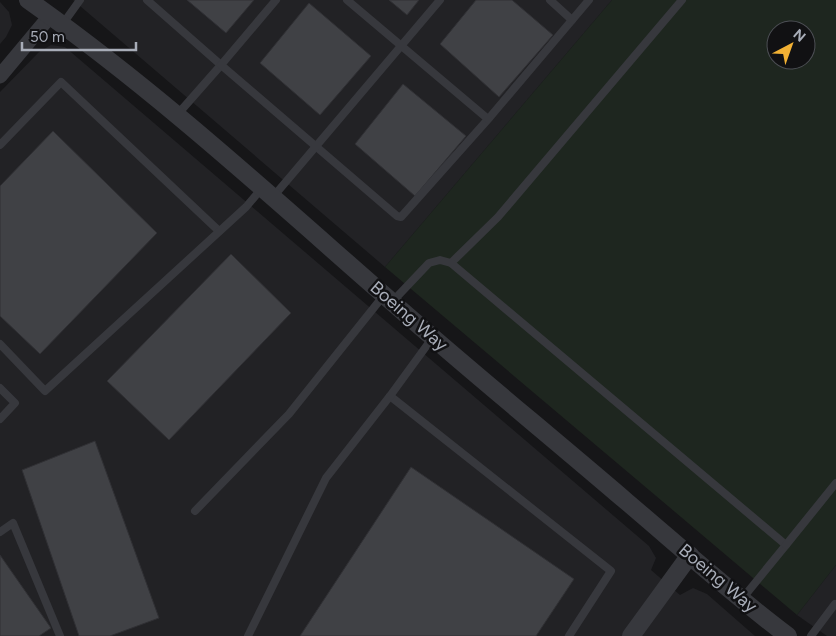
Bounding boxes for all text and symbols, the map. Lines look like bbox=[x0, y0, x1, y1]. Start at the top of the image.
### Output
scale bar bbox=[22, 20, 136, 52]
north arrow bbox=[766, 20, 816, 70]
text: N bbox=[790, 26, 809, 46]
text: 50 m bbox=[30, 28, 65, 46]
street label: Boeing Way bbox=[366, 276, 453, 356]
street label: Boeing Way bbox=[674, 539, 762, 617]

